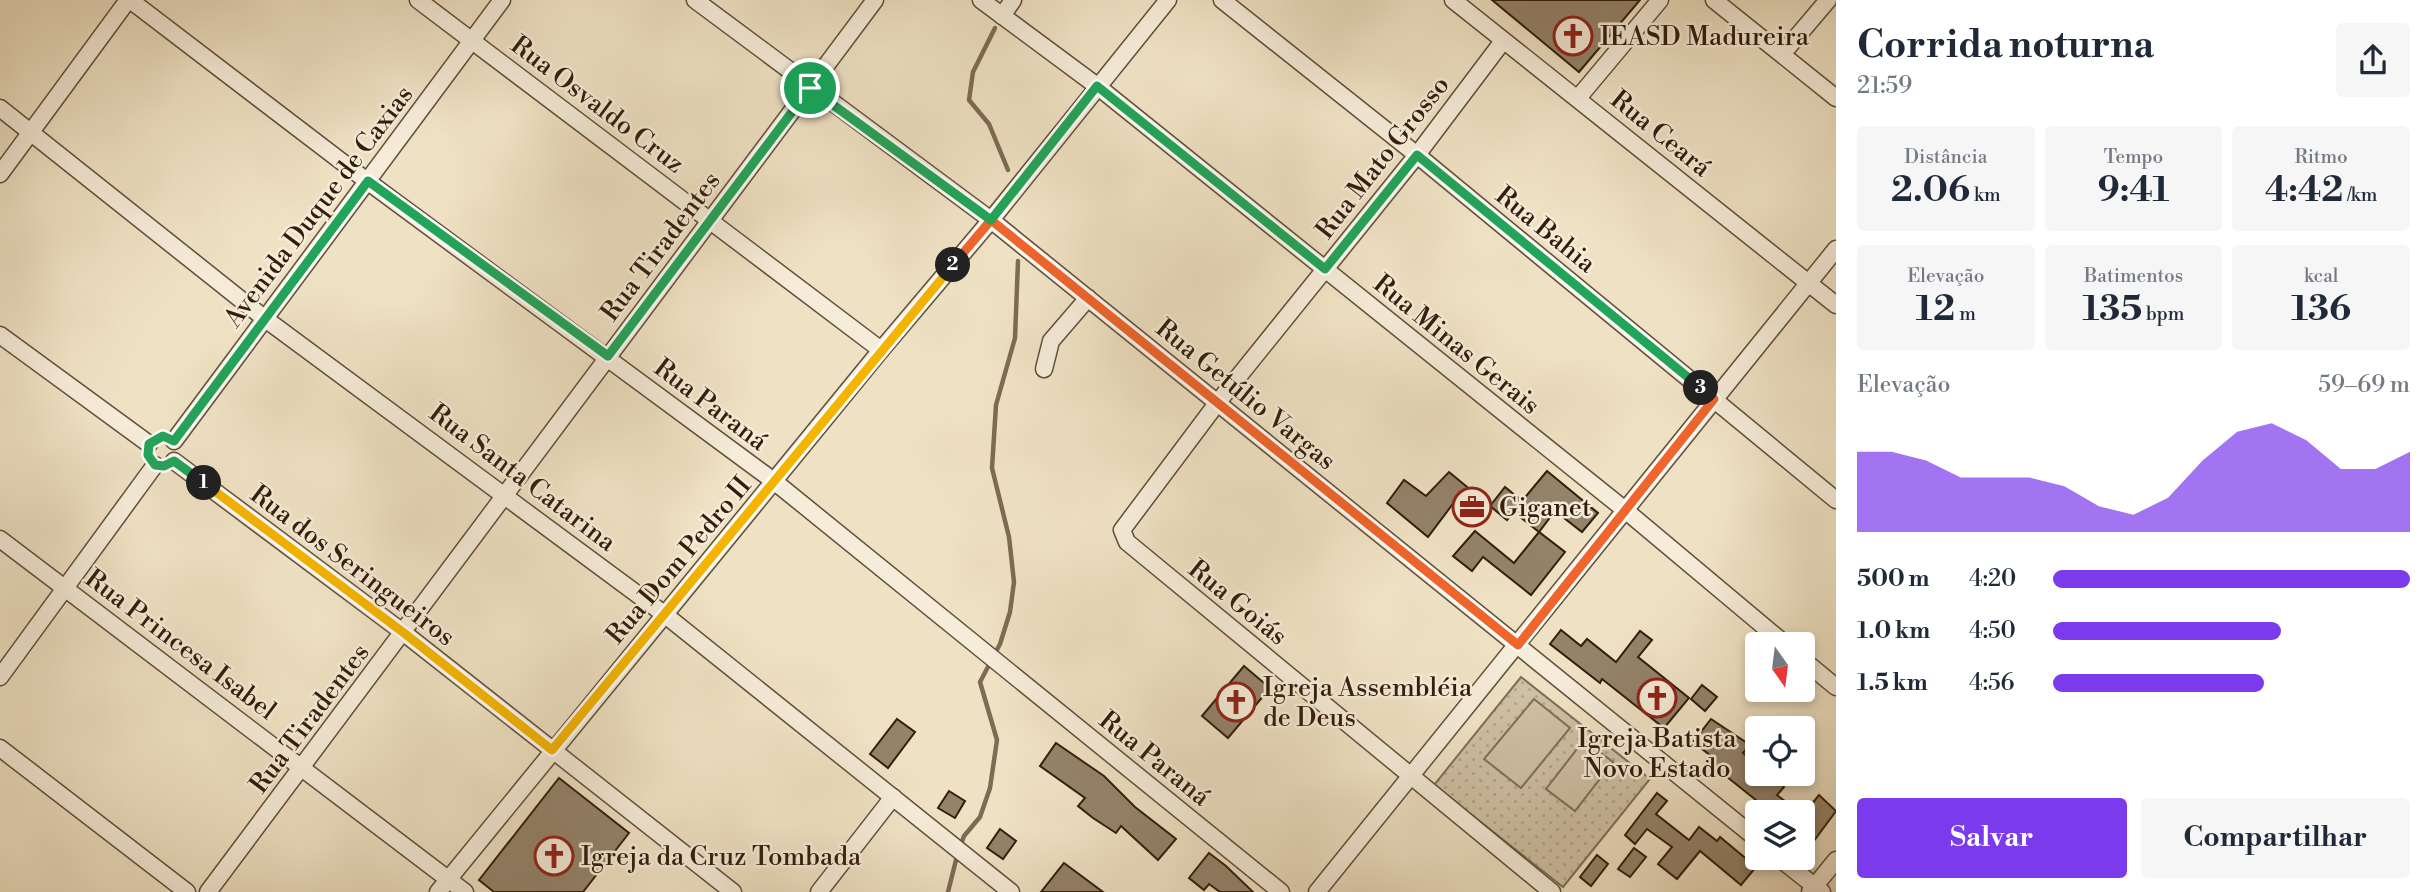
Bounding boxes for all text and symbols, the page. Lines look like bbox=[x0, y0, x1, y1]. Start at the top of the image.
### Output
church icon: IEASD Madureira bbox=[1552, 15, 1594, 57]
place label: IEASD Madureira bbox=[1600, 21, 1810, 53]
text: Corrida noturna bbox=[1857, 22, 2154, 69]
button: share bbox=[2336, 23, 2410, 97]
street label: Rua Osvaldo Cruz bbox=[504, 29, 691, 180]
pin bbox=[780, 58, 840, 118]
icon: arrive bbox=[791, 69, 829, 107]
street label: Rua Mato Grosso bbox=[1309, 70, 1456, 246]
text: 21:59 bbox=[1857, 72, 1912, 100]
street label: Avenida Duque de Caxias bbox=[217, 79, 420, 335]
street label: Rua Ceará bbox=[1604, 84, 1718, 184]
text: Distância bbox=[1904, 145, 1987, 169]
text: Tempo bbox=[2104, 145, 2163, 169]
text: Ritmo bbox=[2295, 145, 2348, 169]
street label: Rua Tiradentes bbox=[594, 165, 728, 328]
text: 2.06 bbox=[1891, 169, 1970, 212]
text: 9:41 bbox=[2098, 169, 2169, 212]
text: 4:42 bbox=[2265, 169, 2343, 212]
street label: Rua Bahia bbox=[1489, 180, 1603, 280]
text: km bbox=[1970, 183, 2001, 207]
text: /km bbox=[2343, 183, 2377, 207]
pin: 2 bbox=[936, 247, 970, 282]
text: 2 bbox=[947, 252, 958, 276]
text: Elevação bbox=[1907, 264, 1984, 288]
text: Batimentos bbox=[2084, 264, 2183, 288]
text: kcal bbox=[2304, 264, 2338, 288]
street label: Rua Minas Gerais bbox=[1367, 268, 1546, 422]
text: 12 bbox=[1916, 288, 1955, 331]
text: 135 bbox=[2083, 288, 2142, 331]
text: 136 bbox=[2291, 288, 2351, 331]
text: m bbox=[1955, 302, 1976, 326]
text: bpm bbox=[2142, 302, 2184, 326]
street label: Rua Getúlio Vargas bbox=[1149, 312, 1342, 477]
street label: Rua Paraná bbox=[647, 352, 774, 458]
pin: 3 bbox=[1684, 370, 1718, 406]
text: Elevação bbox=[1857, 371, 1950, 399]
text: 59–69 m bbox=[2318, 371, 2410, 399]
text: 3 bbox=[1695, 375, 1706, 399]
street label: Rua Santa Catarina bbox=[423, 397, 623, 559]
pin: 1 bbox=[186, 466, 222, 500]
text: 1 bbox=[199, 470, 208, 494]
street label: Rua Dom Pedro II bbox=[599, 470, 758, 651]
street label: Rua dos Seringueiros bbox=[244, 478, 461, 653]
office icon: Giganet bbox=[1451, 486, 1493, 528]
place label: Giganet bbox=[1499, 492, 1591, 524]
street label: Rua Goiás bbox=[1181, 553, 1293, 652]
street label: Rua Princesa Isabel bbox=[78, 562, 283, 727]
text: 500 m bbox=[1857, 565, 1929, 593]
text: 4:20 bbox=[1969, 565, 2016, 593]
text: 1.0 km bbox=[1857, 617, 1930, 645]
text: 4:50 bbox=[1969, 617, 2016, 645]
north arrow bbox=[1745, 632, 1815, 702]
map controls bbox=[1745, 632, 1815, 870]
street label: Rua Tiradentes bbox=[243, 637, 377, 800]
text: 1.5 km bbox=[1857, 669, 1928, 697]
text: 4:56 bbox=[1969, 669, 2015, 697]
place label: Igreja Assembléia de Deus bbox=[1263, 672, 1473, 734]
church icon: Igreja Batista Novo Estado bbox=[1636, 677, 1678, 719]
church icon: Igreja Assembléia de Deus bbox=[1215, 681, 1257, 723]
street label: Rua Paraná bbox=[1092, 704, 1217, 814]
button: locate bbox=[1745, 716, 1815, 786]
place label: Igreja Batista Novo Estado bbox=[1578, 723, 1737, 785]
button: Salvar bbox=[1857, 798, 2127, 878]
button: Compartilhar bbox=[2141, 798, 2410, 878]
button: layers bbox=[1745, 800, 1815, 870]
church icon: Igreja da Cruz Tombada bbox=[533, 835, 575, 877]
place label: Igreja da Cruz Tombada bbox=[581, 841, 862, 873]

